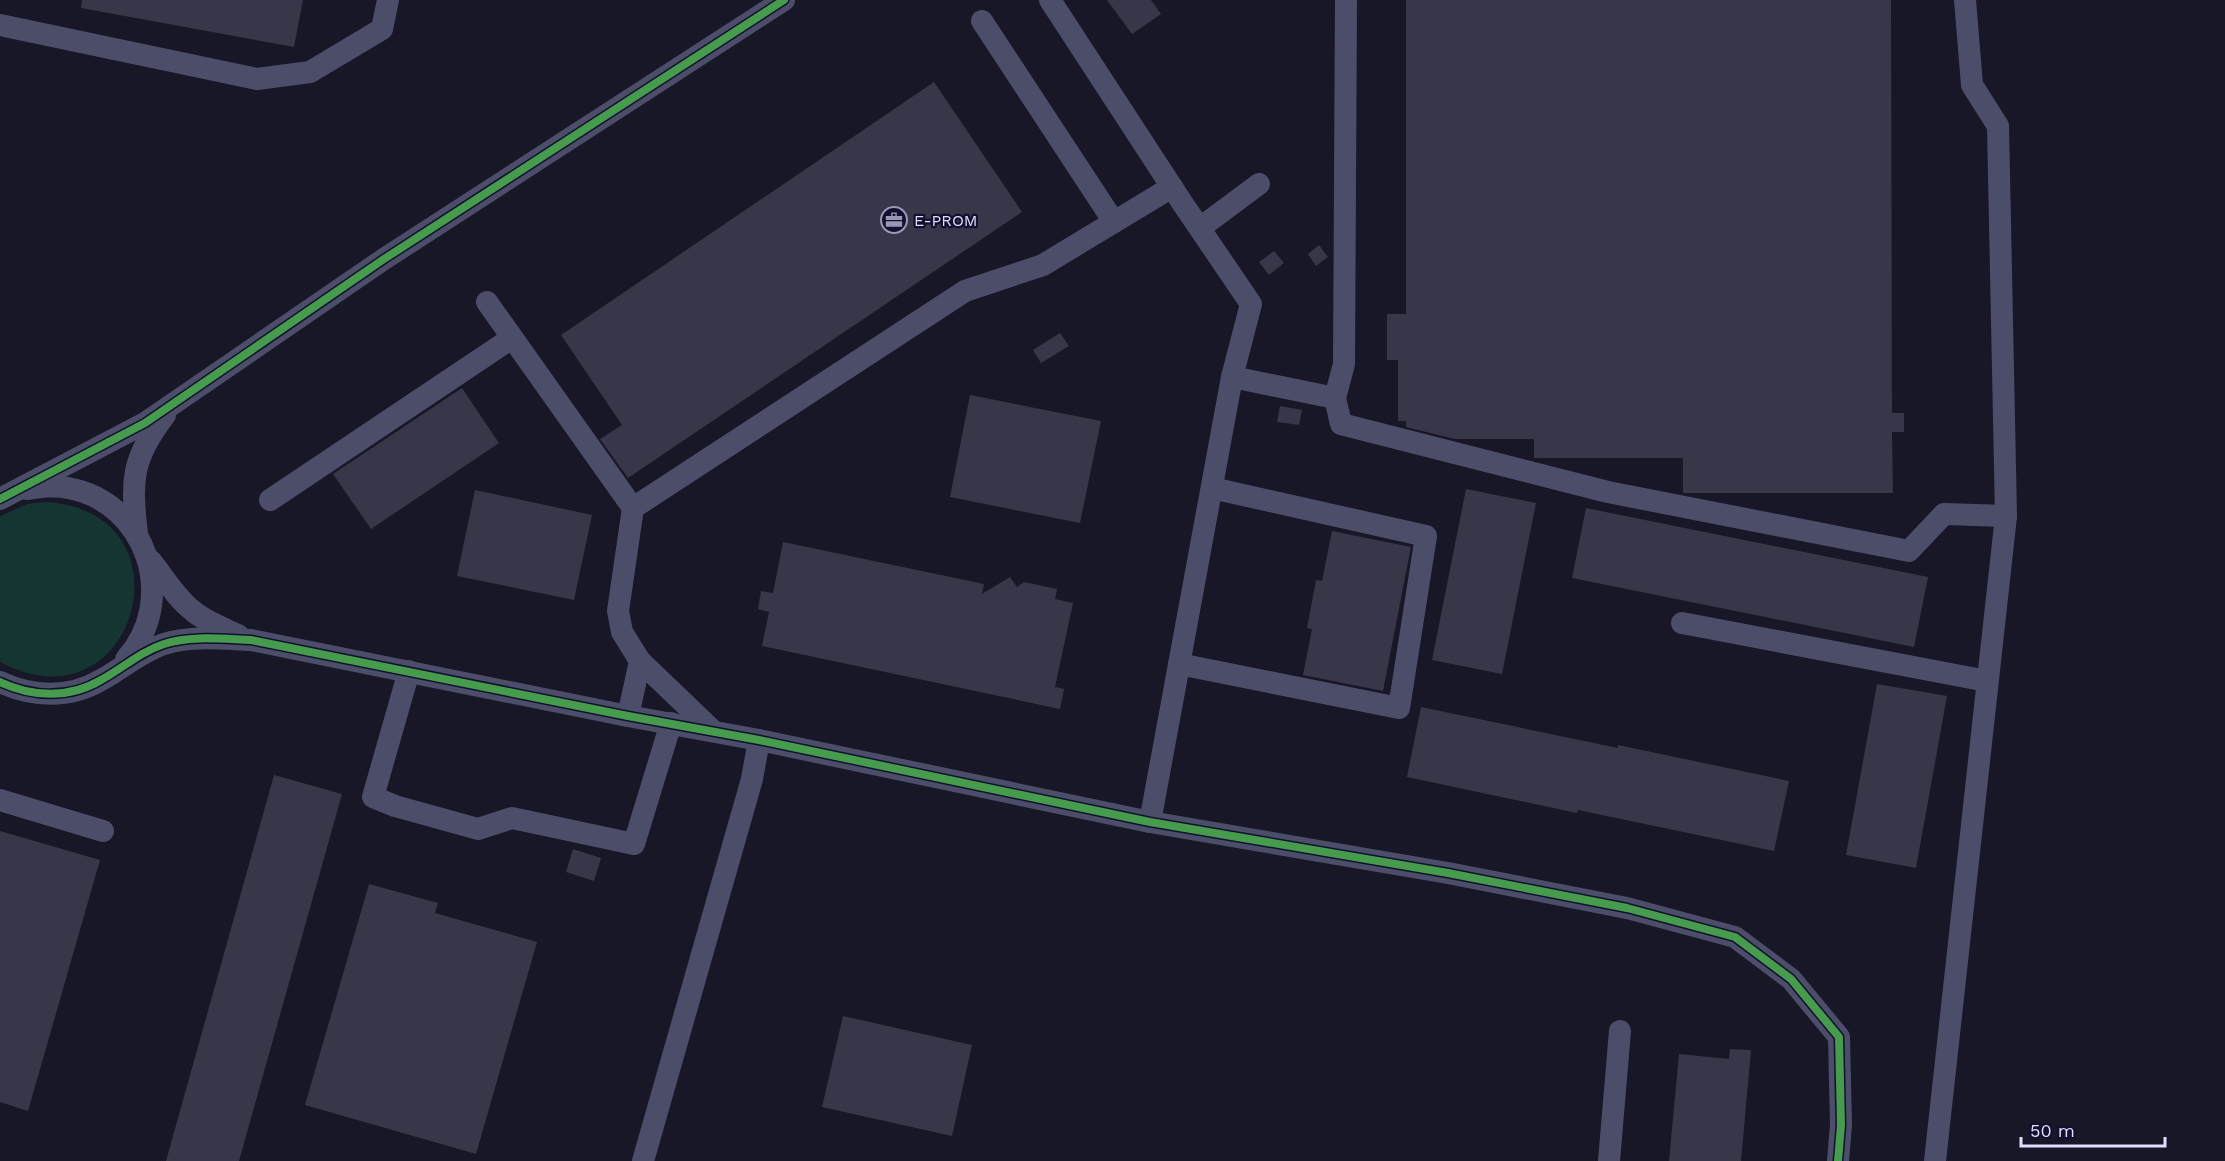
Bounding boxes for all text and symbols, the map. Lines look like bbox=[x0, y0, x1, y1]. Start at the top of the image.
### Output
office icon: E-PROM bbox=[879, 205, 909, 235]
place label: E-PROM bbox=[914, 211, 978, 230]
scale bar bbox=[2021, 1110, 2165, 1148]
text: 50 m bbox=[2030, 1120, 2075, 1141]

